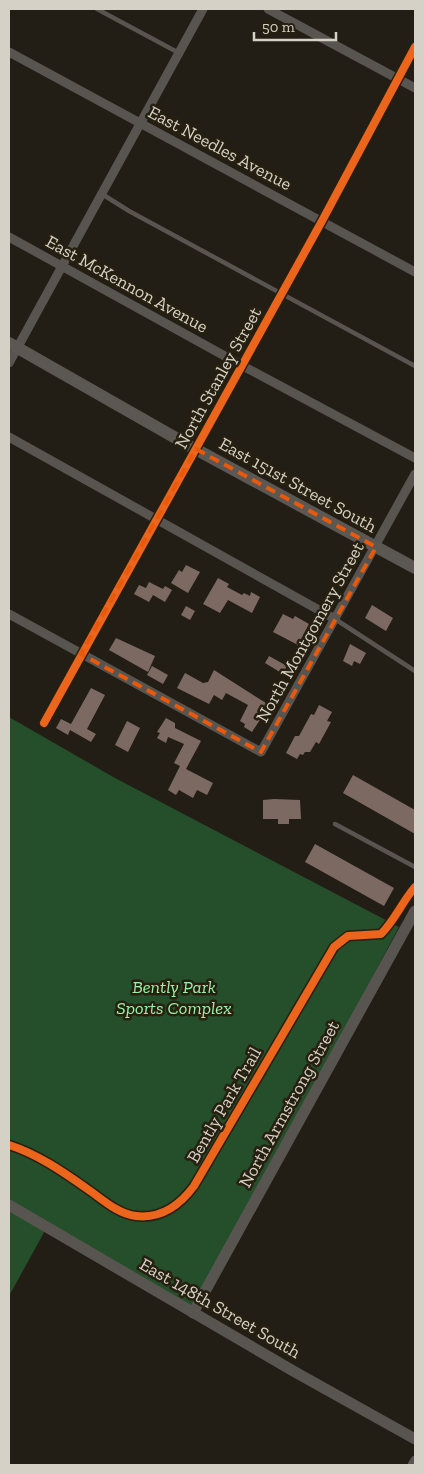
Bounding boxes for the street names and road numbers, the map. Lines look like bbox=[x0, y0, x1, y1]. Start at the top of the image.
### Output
street label: East Needles Avenue bbox=[144, 101, 296, 195]
street label: East McKennon Avenue bbox=[42, 230, 212, 338]
street label: North Stanley Street bbox=[170, 303, 266, 453]
street label: East 151st Street South bbox=[215, 433, 381, 537]
street label: North Montgomery Street bbox=[251, 538, 369, 726]
street label: North Armstrong Street bbox=[234, 1016, 344, 1191]
street label: Bently Park Trail bbox=[182, 1043, 266, 1167]
street label: East 148th Street South bbox=[136, 1253, 304, 1363]

